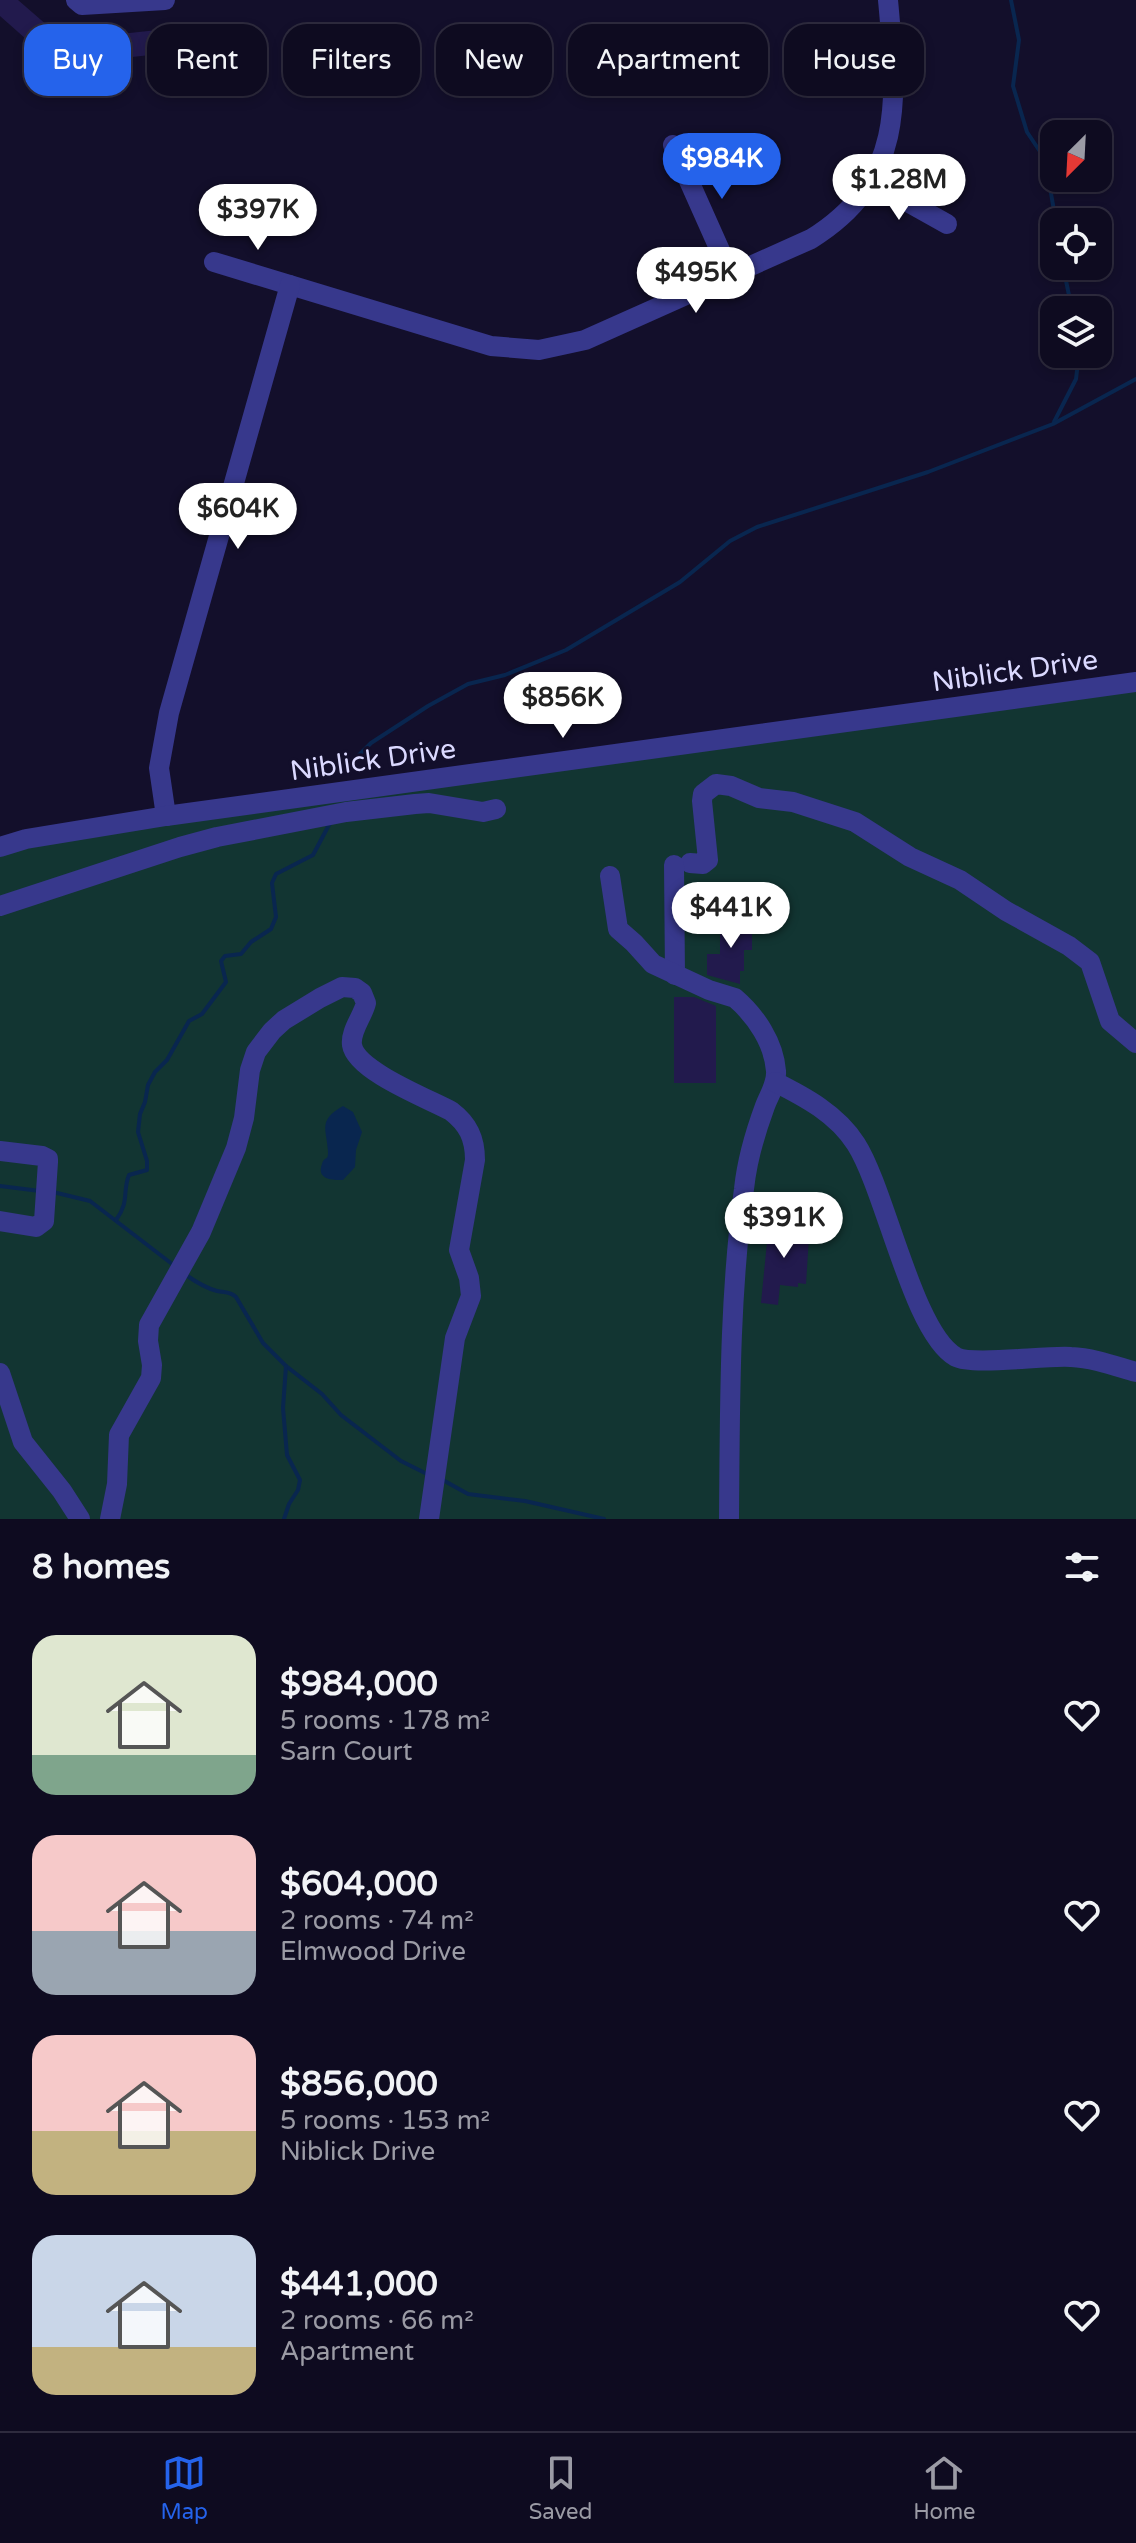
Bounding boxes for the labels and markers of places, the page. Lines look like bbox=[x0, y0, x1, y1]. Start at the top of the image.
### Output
pin: $984K bbox=[666, 133, 778, 201]
pin: $1.28M bbox=[834, 154, 964, 222]
pin: $397K bbox=[202, 184, 314, 252]
pin: $495K bbox=[640, 247, 752, 315]
pin: $604K bbox=[182, 483, 294, 551]
pin: $856K bbox=[507, 672, 619, 740]
pin: $441K bbox=[675, 882, 787, 950]
pin: $391K bbox=[728, 1192, 840, 1260]

